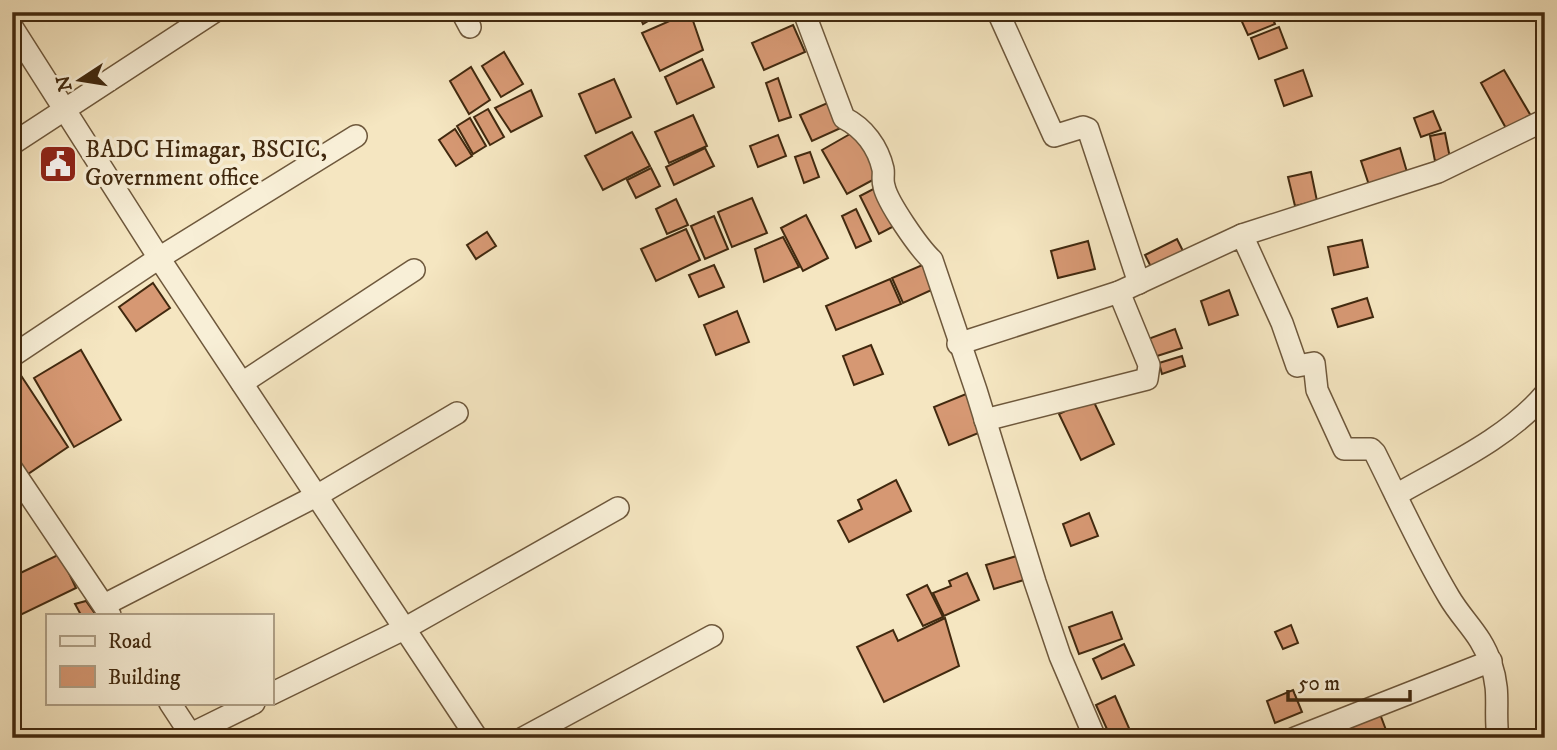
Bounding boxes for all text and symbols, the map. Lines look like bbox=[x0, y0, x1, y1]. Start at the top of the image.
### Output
north arrow bbox=[46, 46, 116, 116]
text: N bbox=[52, 73, 78, 93]
place label: BADC Himagar, BSCIC, Government office bbox=[85, 135, 327, 193]
public building icon: BADC Himagar, BSCIC, Government office bbox=[37, 143, 79, 185]
legend bbox=[46, 614, 273, 704]
text: Road bbox=[108, 629, 152, 655]
scale bar bbox=[1288, 659, 1410, 703]
text: Building bbox=[108, 665, 181, 691]
text: 50 m bbox=[1298, 671, 1340, 697]

